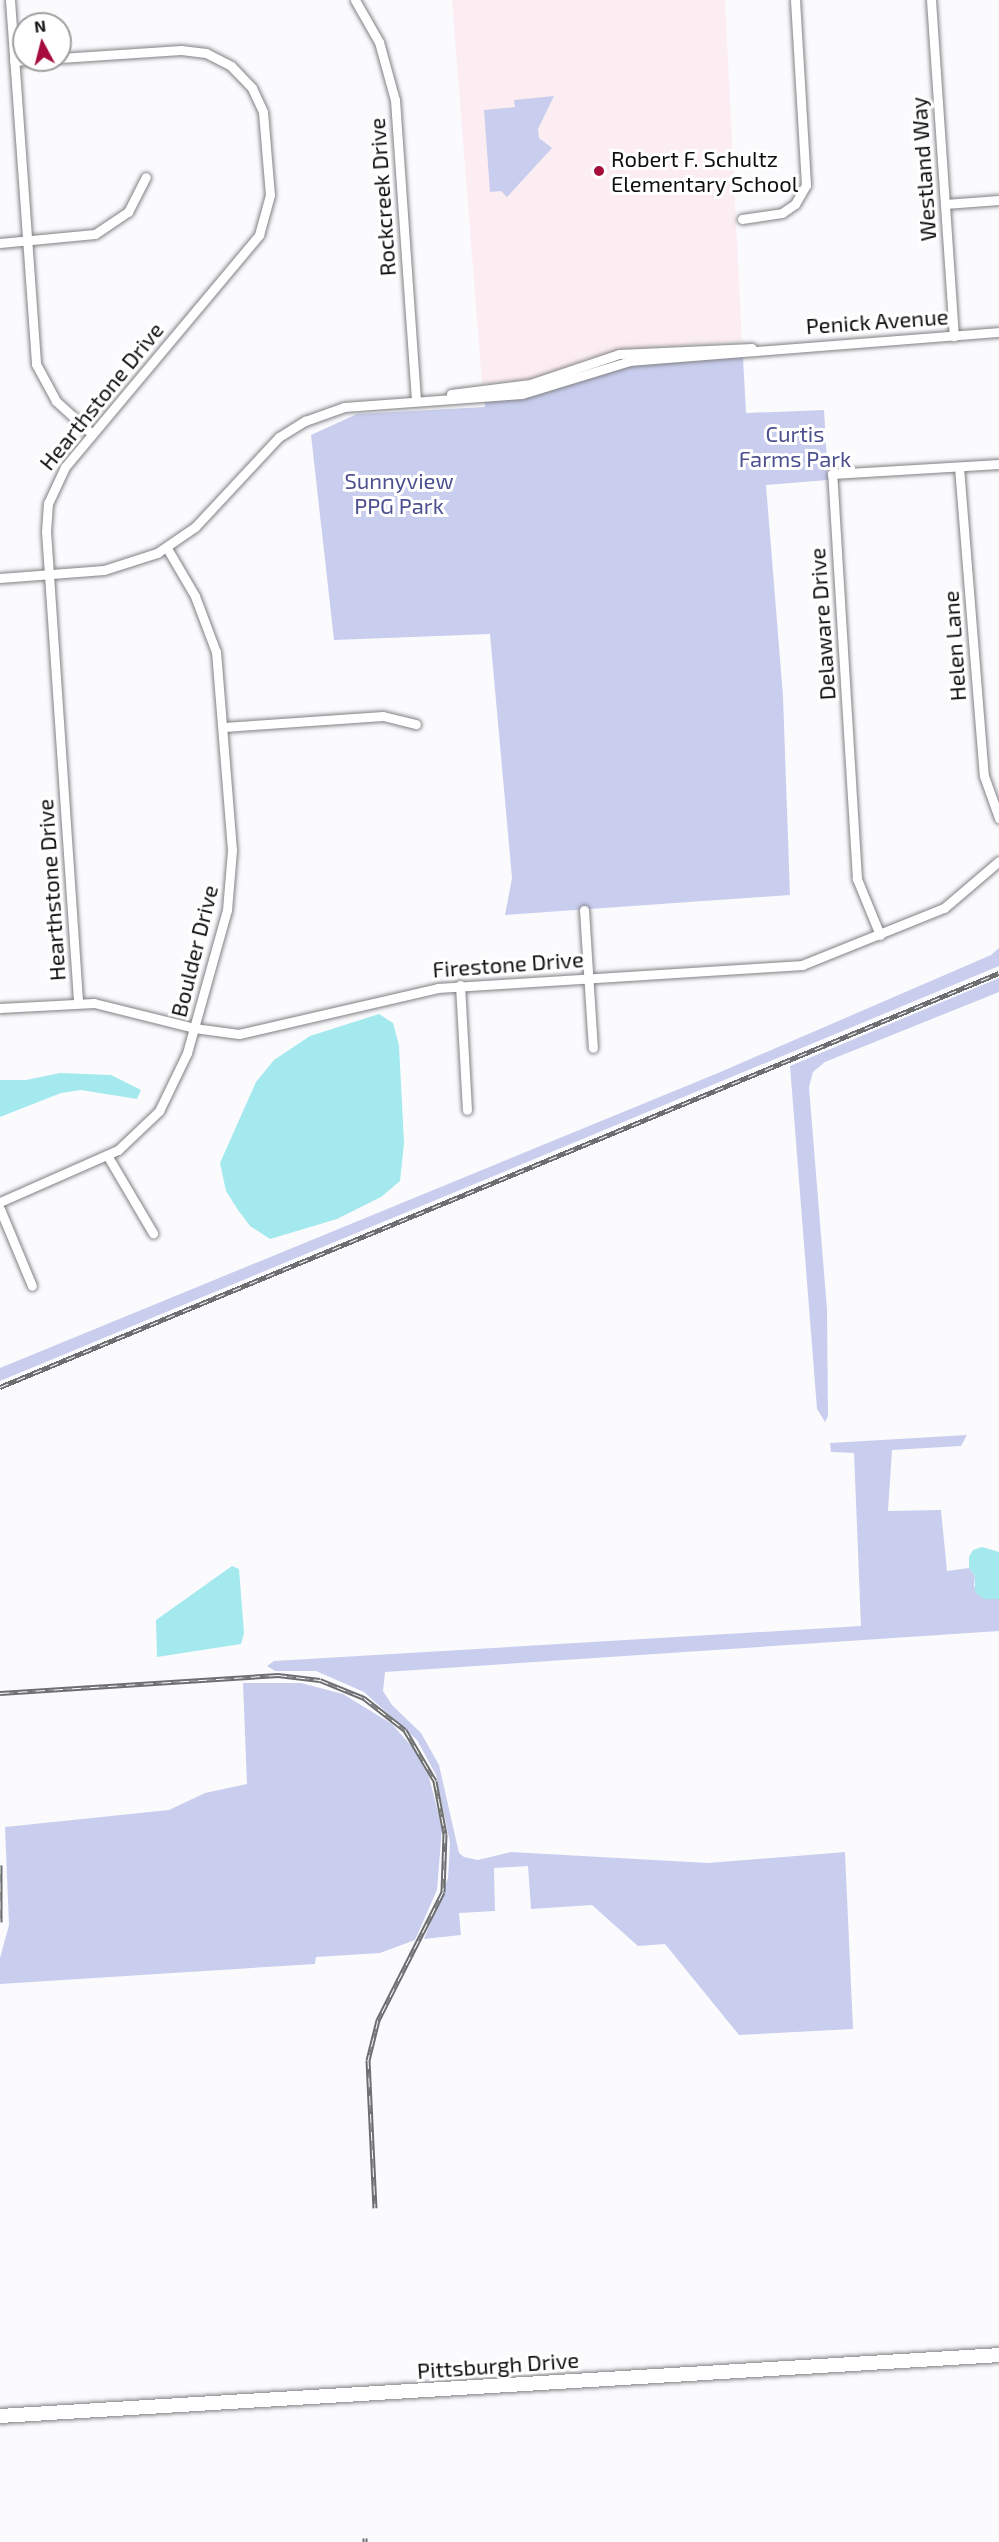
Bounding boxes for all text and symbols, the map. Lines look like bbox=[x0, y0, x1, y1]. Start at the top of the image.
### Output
north arrow bbox=[12, 12, 72, 72]
text: N bbox=[33, 15, 47, 36]
street label: Westland Way bbox=[905, 96, 941, 242]
street label: Rockcreek Drive bbox=[363, 117, 401, 277]
place label: Robert F. Schultz Elementary School bbox=[611, 145, 799, 196]
marker: Robert F. Schultz Elementary School bbox=[592, 164, 606, 178]
street label: Penick Avenue bbox=[805, 303, 949, 339]
street label: Hearthstone Drive bbox=[33, 317, 169, 475]
park label: Curtis Farms Park bbox=[739, 420, 851, 472]
park label: Sunnyview PPG Park bbox=[344, 467, 454, 518]
street label: Delaware Drive bbox=[804, 547, 840, 701]
street label: Helen Lane bbox=[937, 590, 971, 702]
street label: Hearthstone Drive bbox=[31, 798, 71, 982]
street label: Boulder Drive bbox=[165, 882, 223, 1020]
street label: Firestone Drive bbox=[432, 946, 584, 982]
street label: Pittsburgh Drive bbox=[416, 2346, 580, 2384]

